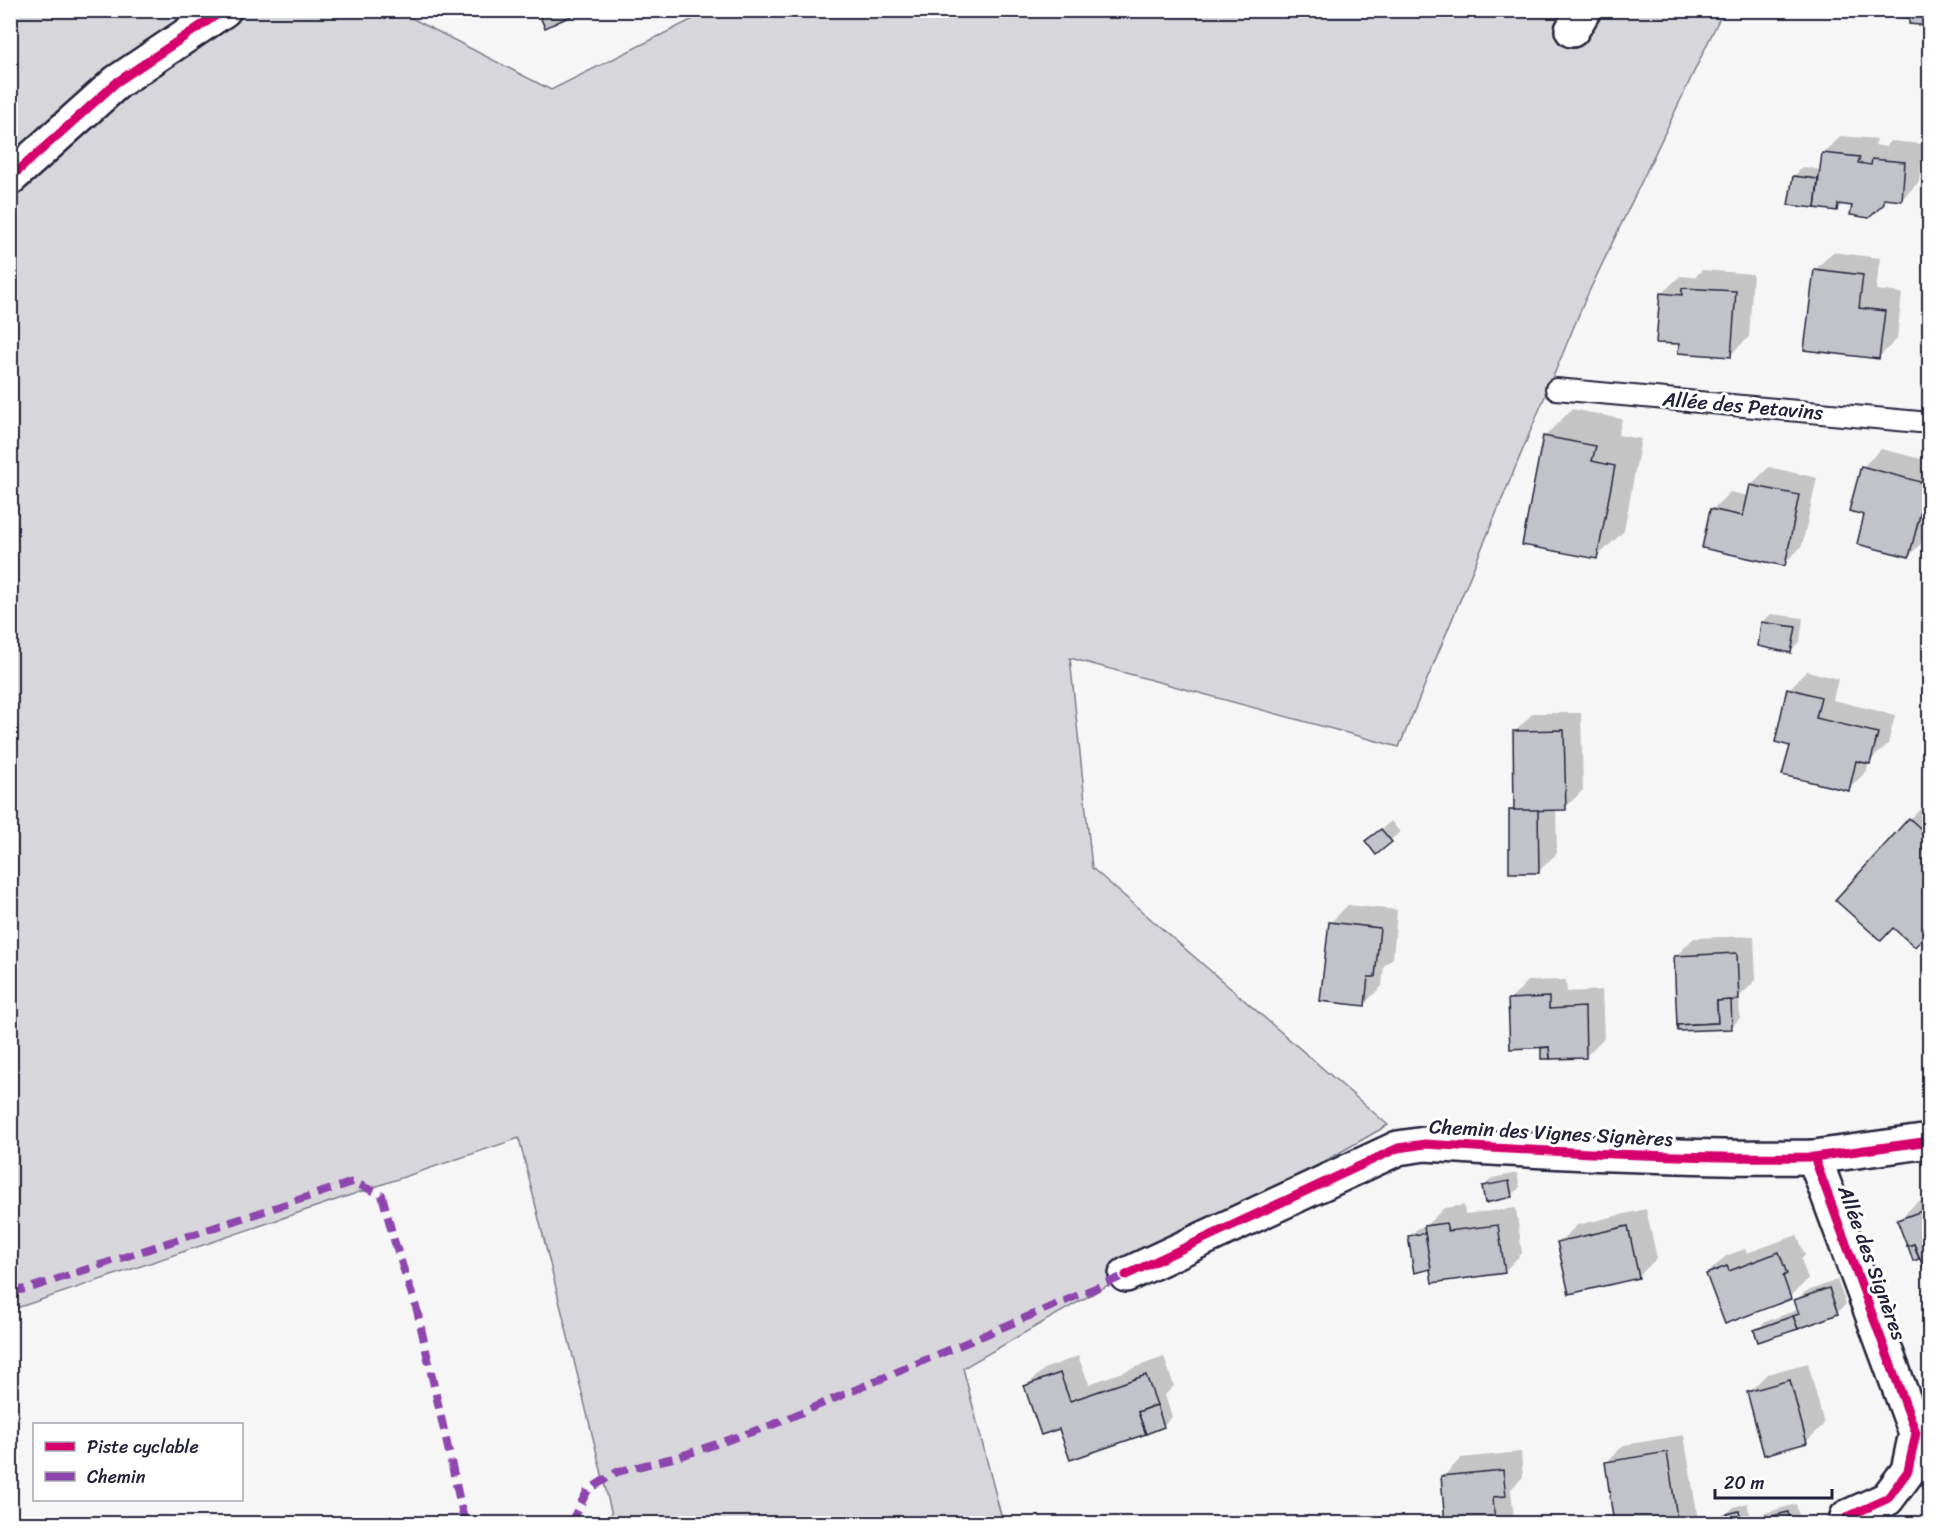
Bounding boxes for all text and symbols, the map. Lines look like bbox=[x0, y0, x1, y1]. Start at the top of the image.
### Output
street label: Allée des Petavins bbox=[1660, 381, 1825, 431]
street label: Chemin des Vignes Signères bbox=[1428, 1109, 1674, 1157]
street label: Allée des Signères bbox=[1827, 1180, 1917, 1346]
legend bbox=[33, 1423, 243, 1501]
text: Piste cyclable bbox=[87, 1431, 199, 1463]
text: Chemin bbox=[87, 1461, 146, 1493]
scale bar bbox=[1715, 1462, 1832, 1500]
text: 20 m bbox=[1724, 1467, 1764, 1499]

